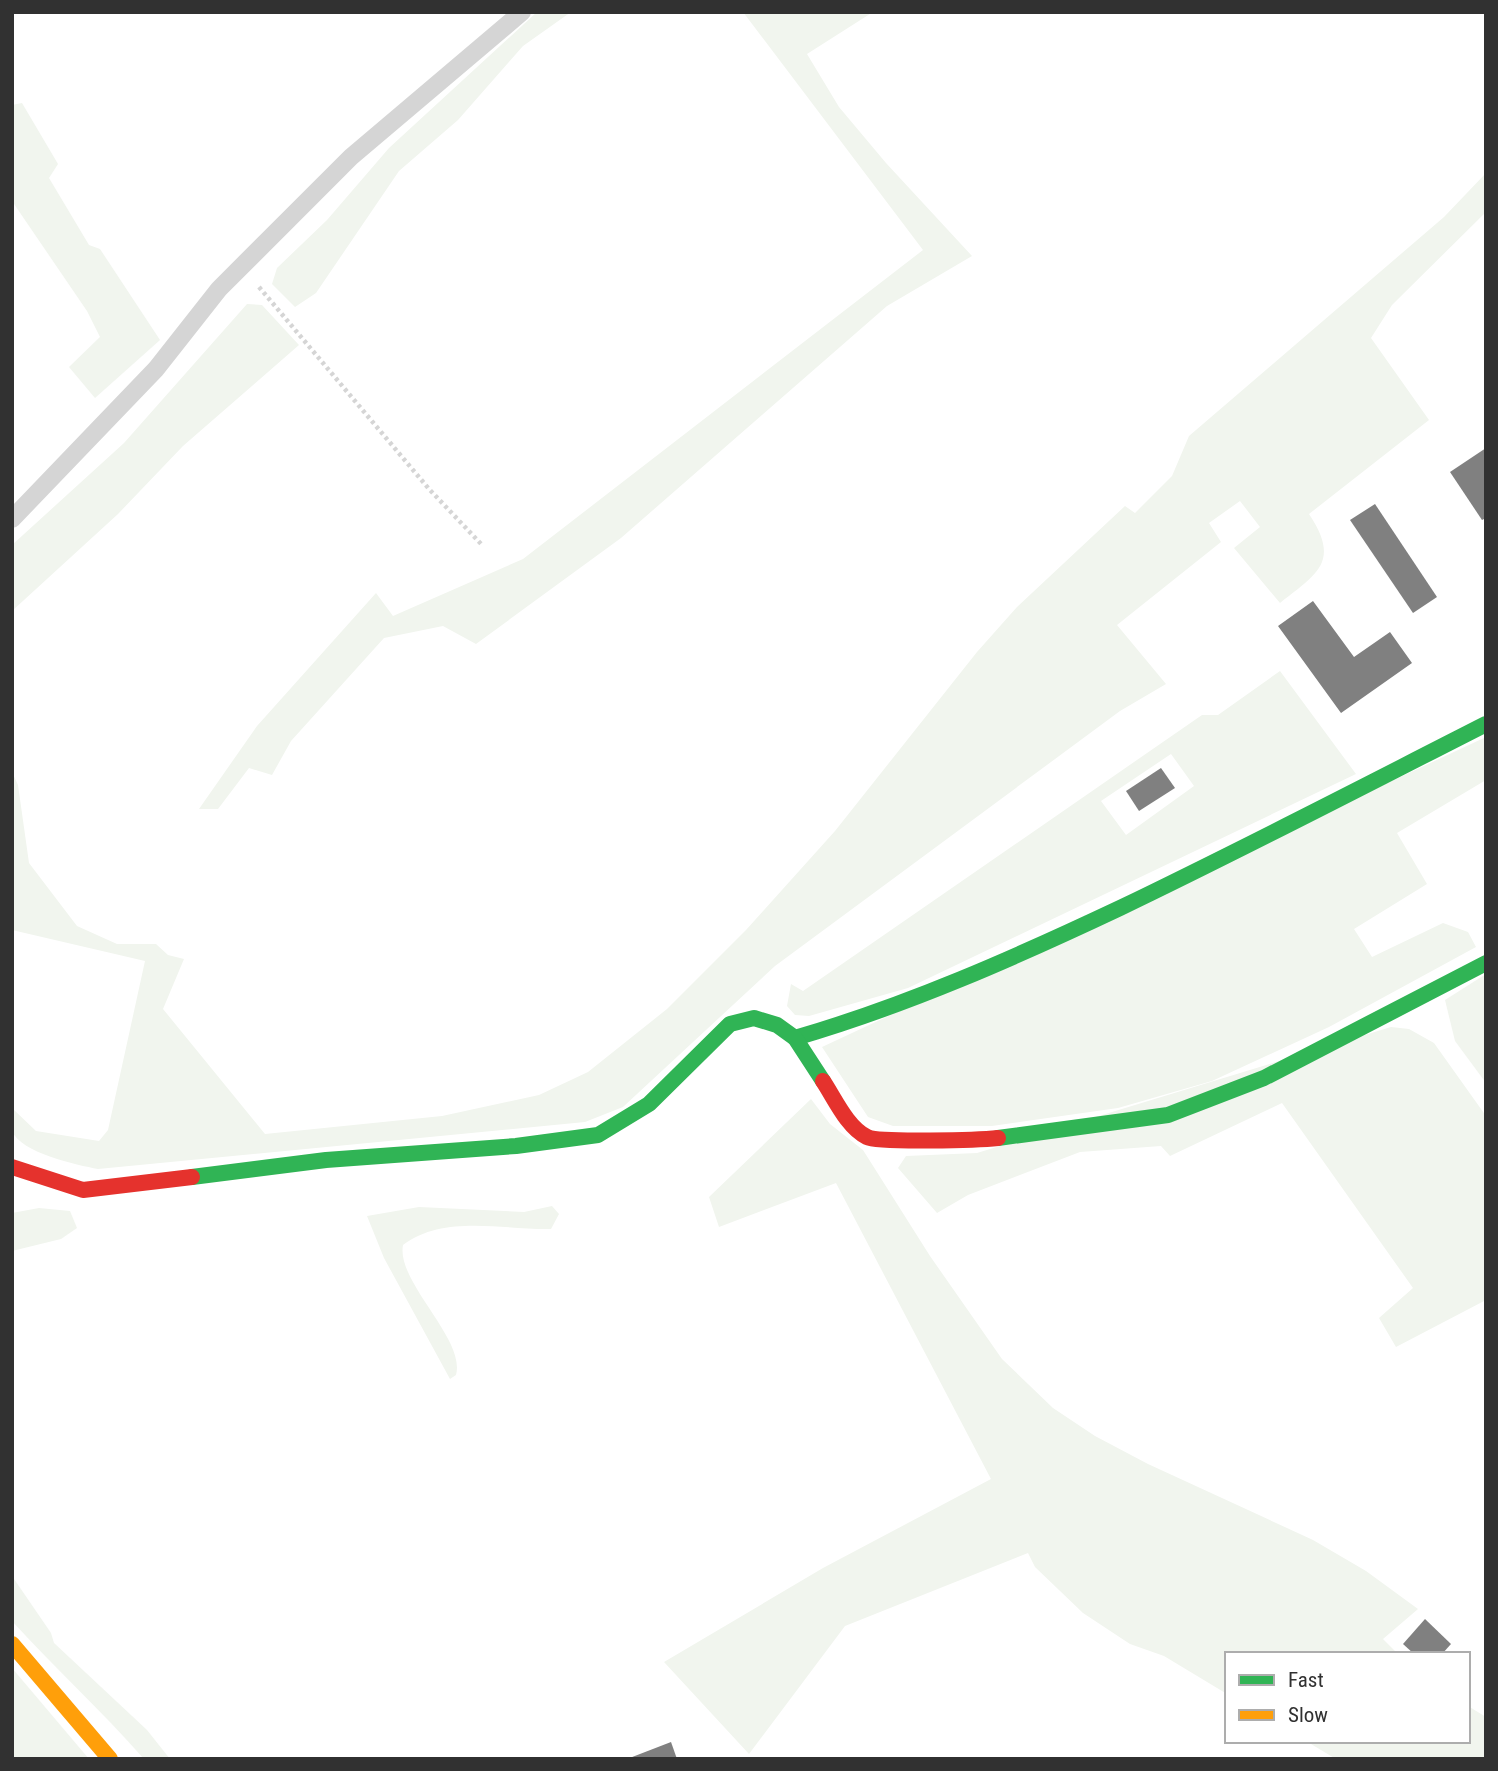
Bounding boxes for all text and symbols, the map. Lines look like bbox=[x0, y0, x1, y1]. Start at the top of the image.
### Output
legend bbox=[1225, 1652, 1470, 1743]
text: Fast bbox=[1288, 1668, 1324, 1692]
text: Slow bbox=[1288, 1703, 1328, 1727]

